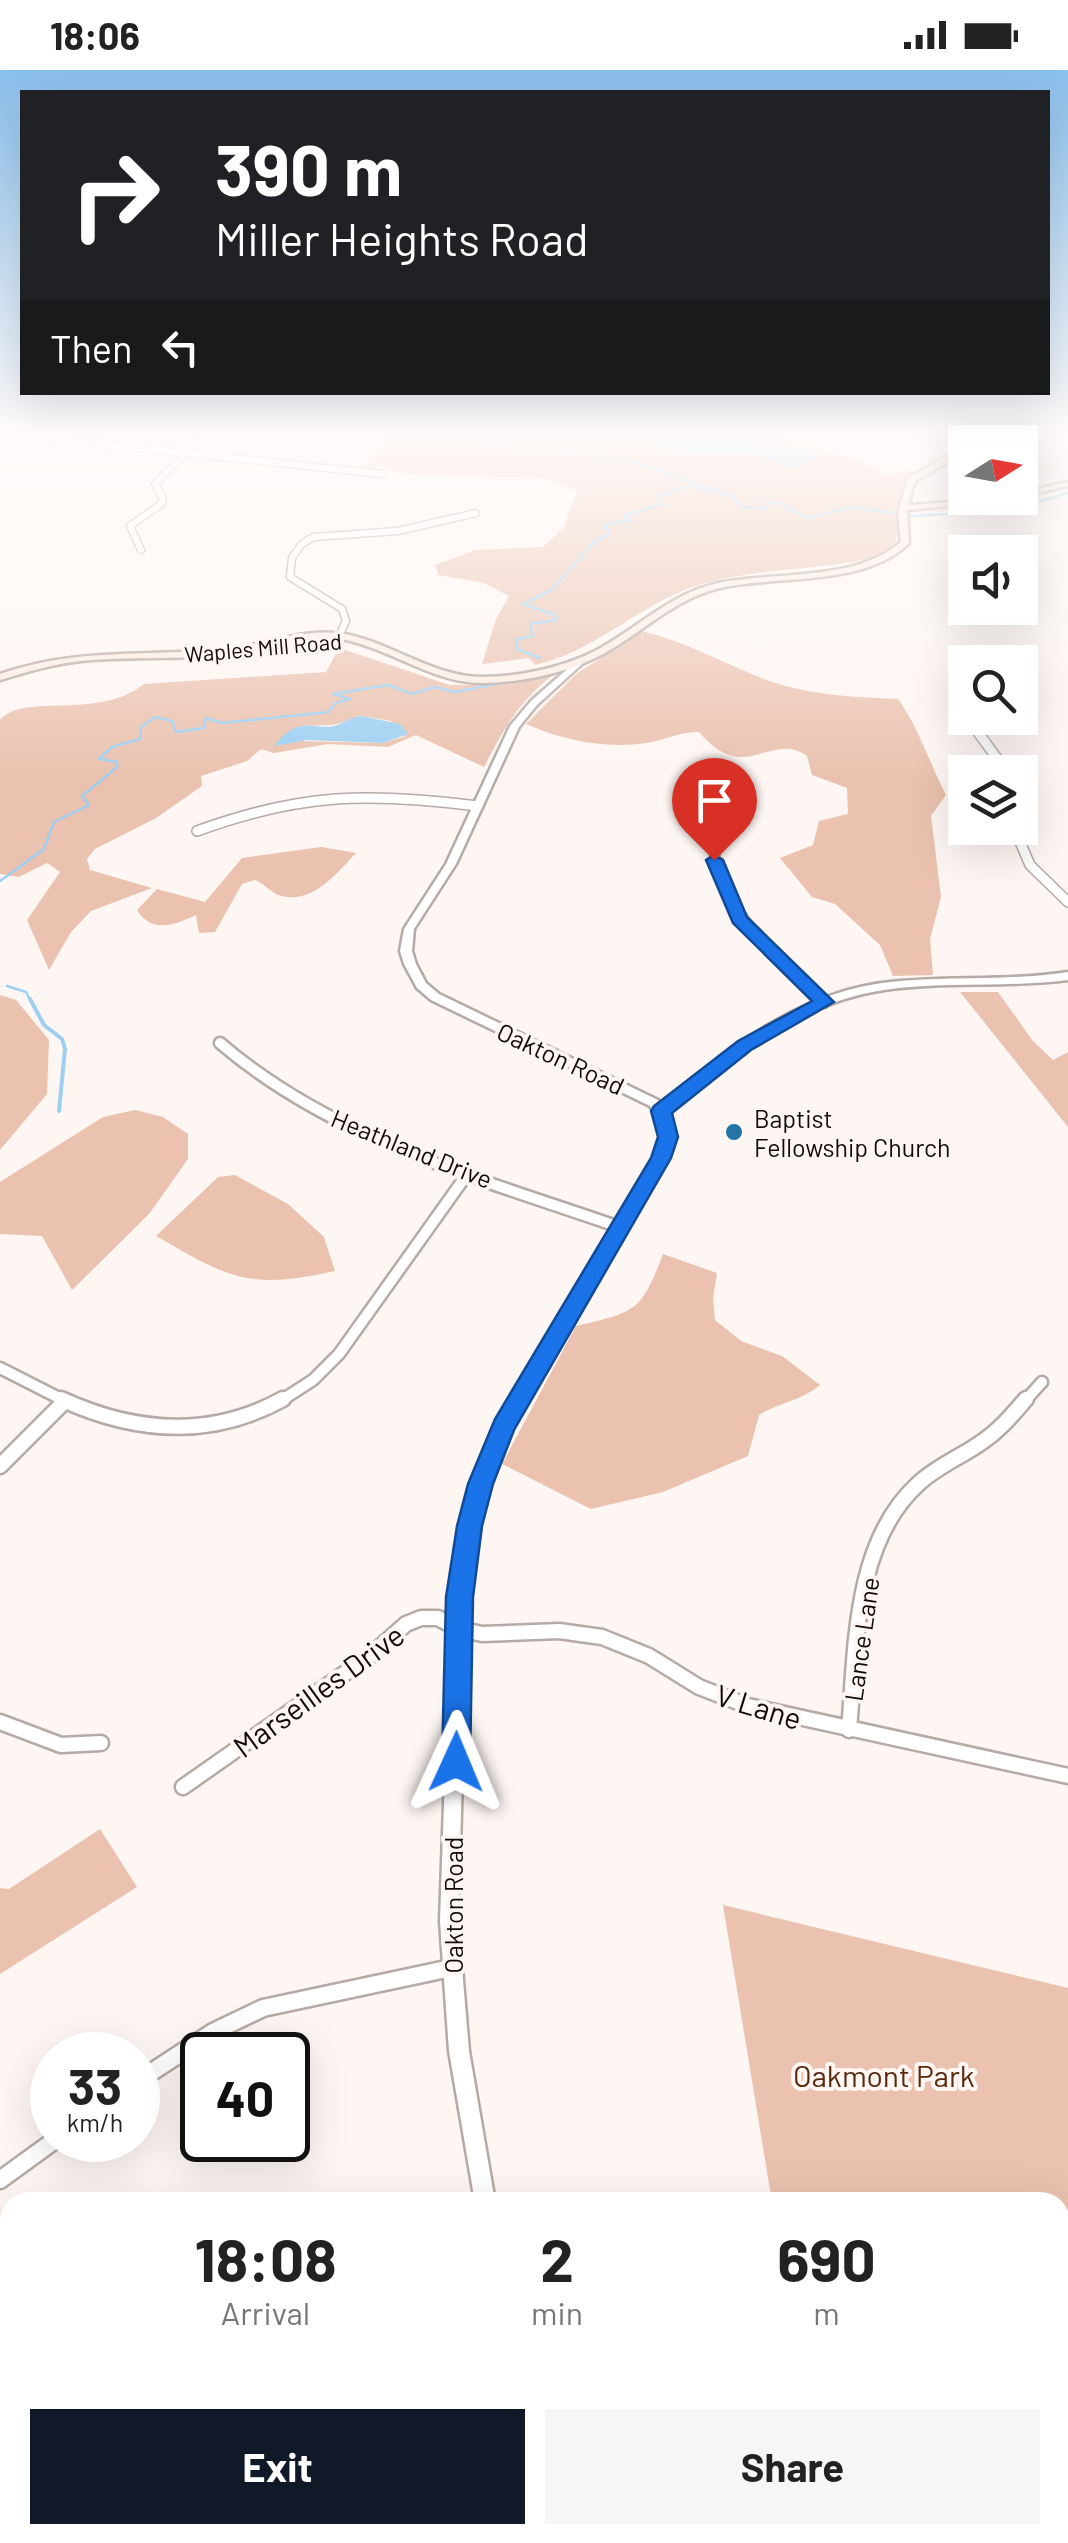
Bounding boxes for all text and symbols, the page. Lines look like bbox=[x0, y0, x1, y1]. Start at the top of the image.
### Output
text: 18:06 bbox=[50, 12, 140, 58]
text: 390 m bbox=[215, 126, 402, 210]
icon: right bbox=[50, 130, 180, 260]
text: Miller Heights Road bbox=[215, 211, 588, 265]
icon: left bbox=[153, 320, 208, 375]
text: Then bbox=[50, 325, 133, 371]
north arrow bbox=[948, 425, 1038, 515]
map controls bbox=[948, 425, 1038, 845]
button: sound bbox=[948, 535, 1038, 625]
street label: Waples Mill Road bbox=[183, 627, 343, 667]
button: search bbox=[948, 645, 1038, 735]
button: layers bbox=[948, 755, 1038, 845]
pin bbox=[672, 758, 757, 861]
icon: arrive bbox=[687, 773, 742, 828]
street label: Oakton Road bbox=[493, 1016, 629, 1100]
street label: Heathland Drive bbox=[327, 1102, 497, 1194]
place label: Baptist Fellowship Church bbox=[754, 1103, 951, 1162]
marker: Baptist Fellowship Church bbox=[723, 1121, 745, 1143]
street label: Lance Lane bbox=[837, 1575, 885, 1703]
street label: Marseilles Drive bbox=[226, 1616, 410, 1764]
street label: V Lane bbox=[712, 1676, 806, 1736]
position arrow bbox=[404, 1710, 508, 1814]
street label: Oakton Road bbox=[438, 1837, 468, 1973]
speed limit sign: 40 bbox=[180, 2032, 310, 2162]
text: 33 bbox=[68, 2055, 122, 2115]
park label: Oakmont Park bbox=[793, 2057, 975, 2093]
text: km/h bbox=[67, 2107, 123, 2137]
text: 18:08 bbox=[194, 2222, 337, 2294]
text: 2 bbox=[540, 2222, 574, 2294]
text: 690 bbox=[777, 2222, 876, 2294]
text: Arrival bbox=[221, 2293, 310, 2331]
text: min bbox=[531, 2293, 583, 2331]
text: m bbox=[813, 2293, 840, 2331]
button: Exit bbox=[30, 2409, 525, 2524]
button: Share bbox=[545, 2409, 1040, 2524]

